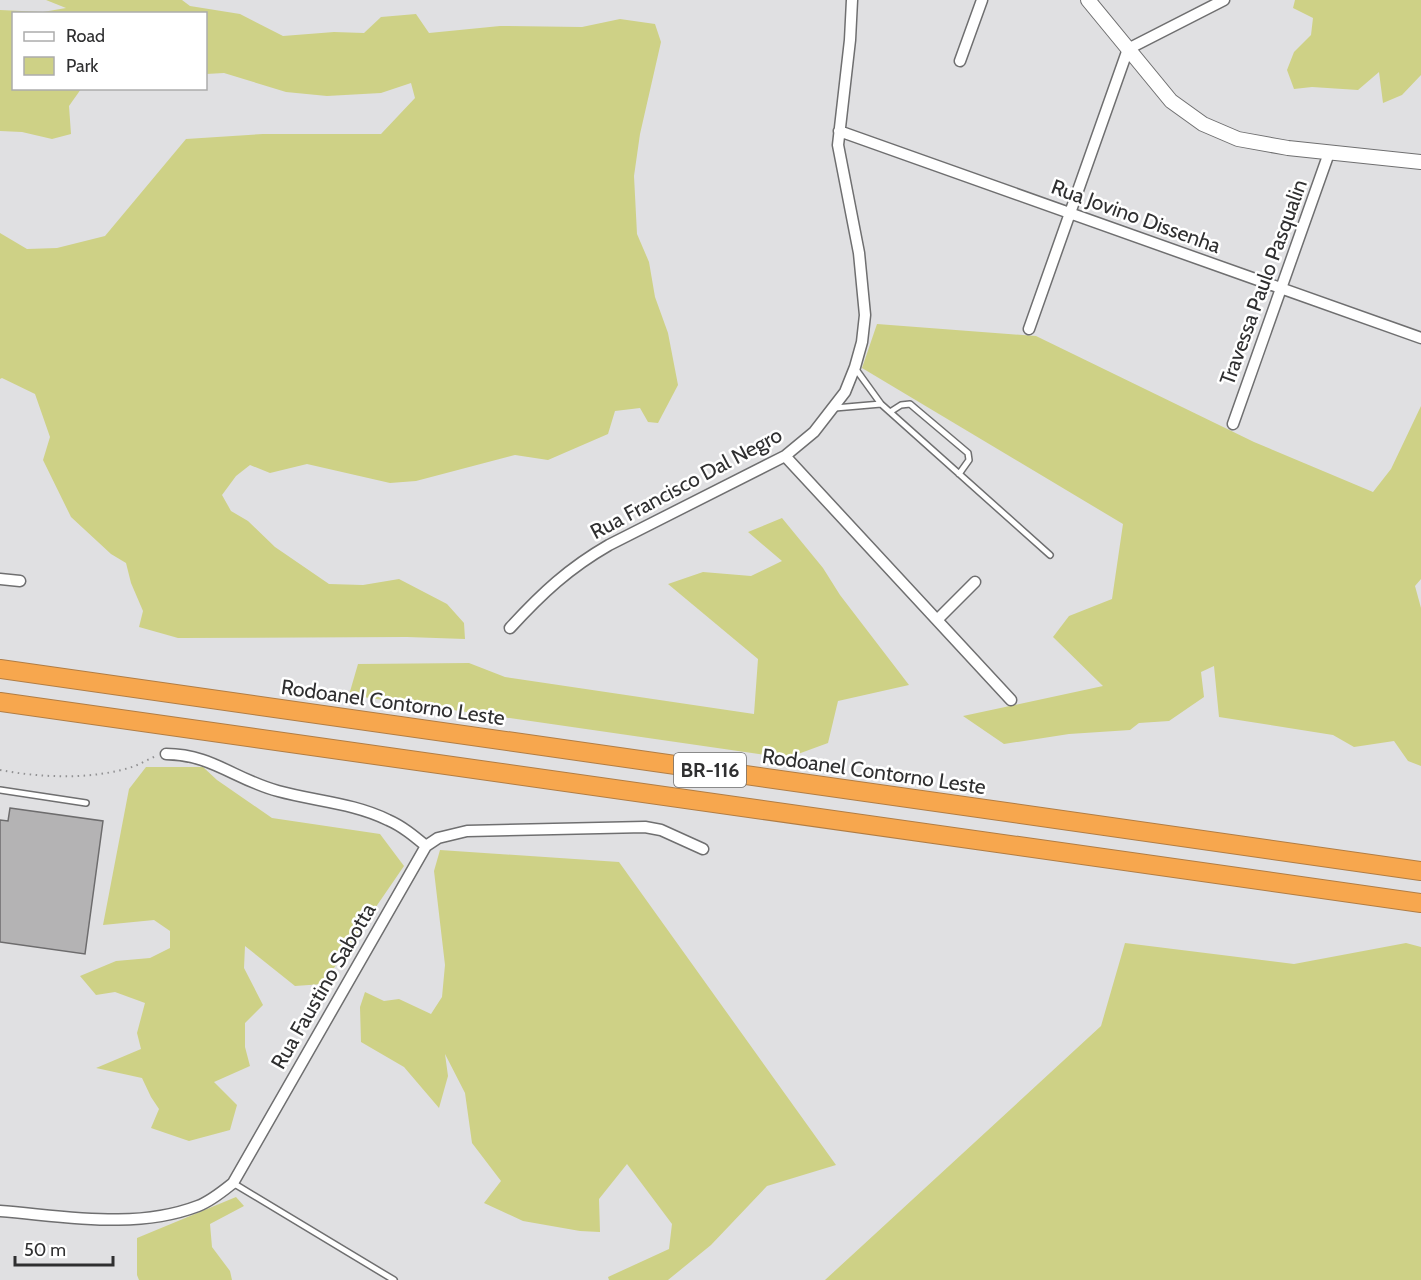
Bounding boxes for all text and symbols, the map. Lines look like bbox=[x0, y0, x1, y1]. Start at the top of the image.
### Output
legend bbox=[12, 12, 207, 90]
text: Road bbox=[66, 25, 105, 47]
text: Park bbox=[66, 55, 99, 77]
street label: Rua Jovino Dissenha bbox=[1048, 174, 1224, 258]
street label: Travessa Paulo Pasqualin bbox=[1214, 176, 1312, 388]
street label: Rua Francisco Dal Negro bbox=[586, 422, 786, 544]
street label: Rodoanel Contorno Leste bbox=[279, 674, 507, 730]
street label: Rodoanel Contorno Leste bbox=[760, 743, 988, 799]
road number: BR-116 bbox=[674, 753, 746, 787]
street label: Rua Faustino Sabotta bbox=[265, 899, 381, 1073]
scale bar bbox=[15, 1229, 112, 1267]
text: 50 m bbox=[24, 1239, 66, 1261]

